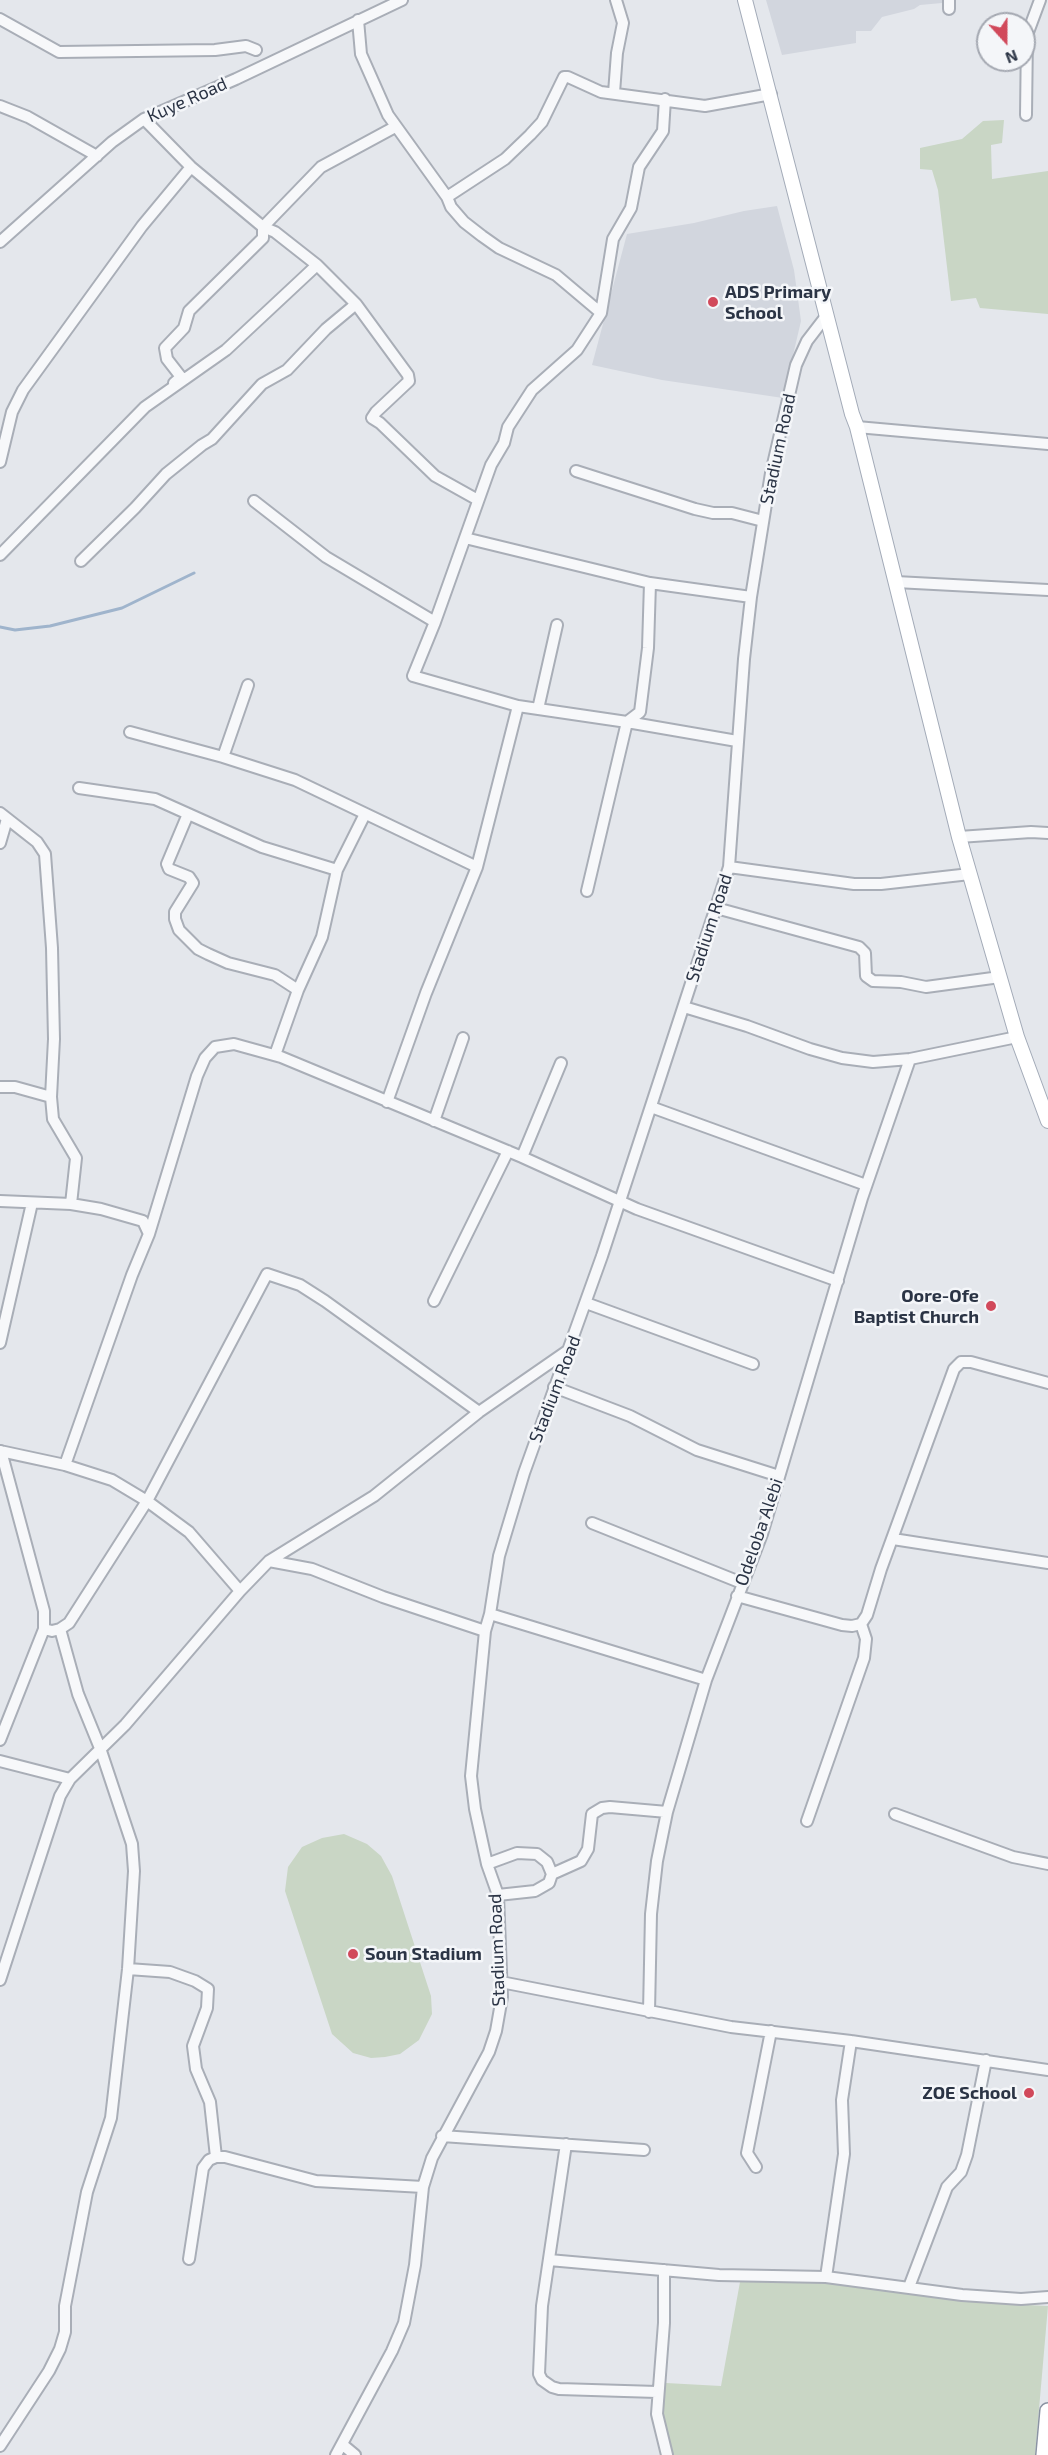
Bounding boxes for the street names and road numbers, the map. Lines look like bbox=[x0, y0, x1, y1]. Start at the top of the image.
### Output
street label: Kuye Road bbox=[144, 73, 230, 127]
street label: Stadium Road bbox=[756, 391, 800, 507]
street label: Stadium Road bbox=[681, 871, 737, 985]
street label: Stadium Road bbox=[525, 1332, 585, 1446]
street label: Odeloba Alebi bbox=[730, 1475, 788, 1589]
street label: Stadium Road bbox=[484, 1893, 510, 2007]

